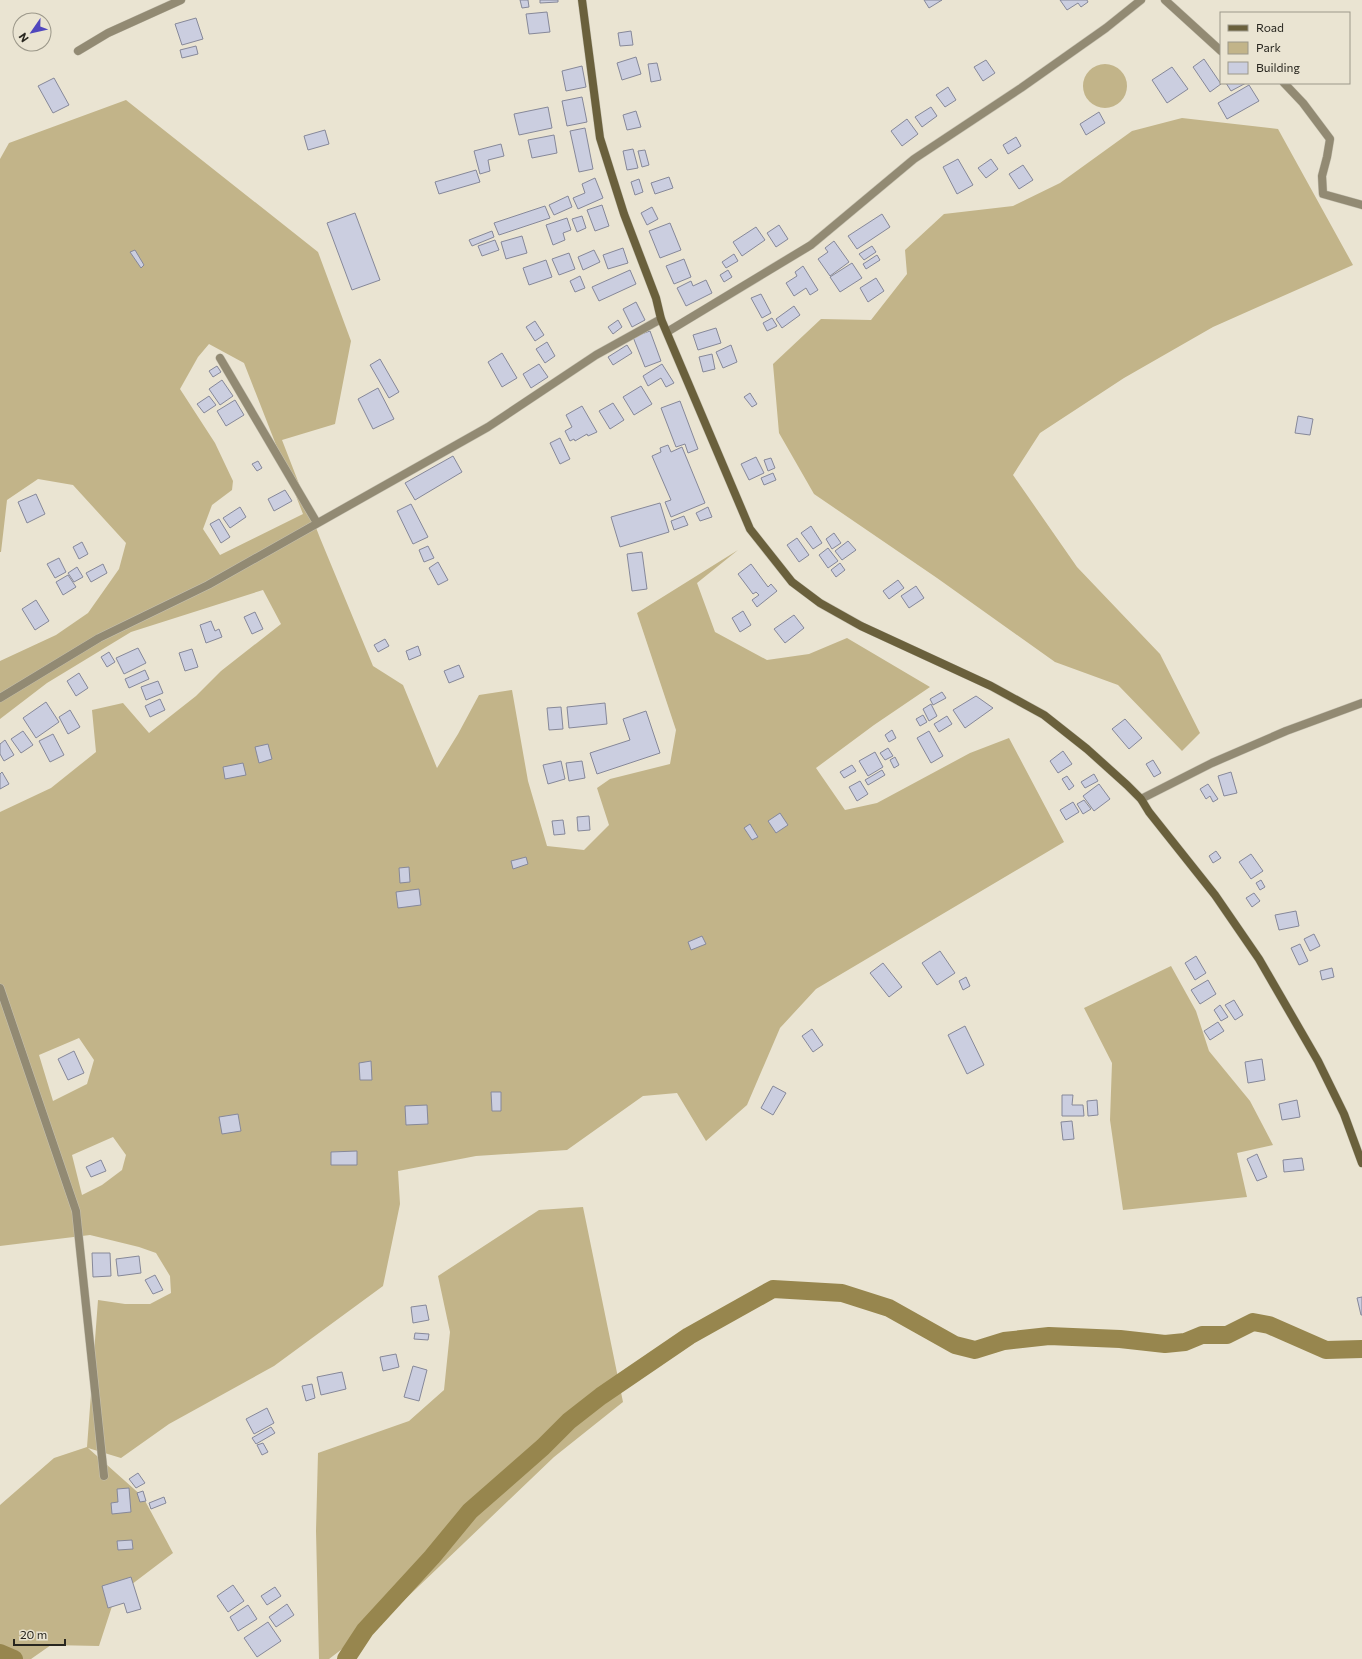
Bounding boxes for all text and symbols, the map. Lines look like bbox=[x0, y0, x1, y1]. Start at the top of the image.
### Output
north arrow bbox=[12, 12, 52, 52]
legend bbox=[1220, 12, 1350, 84]
text: Road bbox=[1256, 20, 1284, 34]
text: N bbox=[16, 31, 31, 45]
text: Park bbox=[1256, 40, 1282, 54]
text: Building bbox=[1256, 60, 1300, 74]
scale bar bbox=[14, 1621, 65, 1647]
text: 20 m bbox=[20, 1627, 47, 1641]

